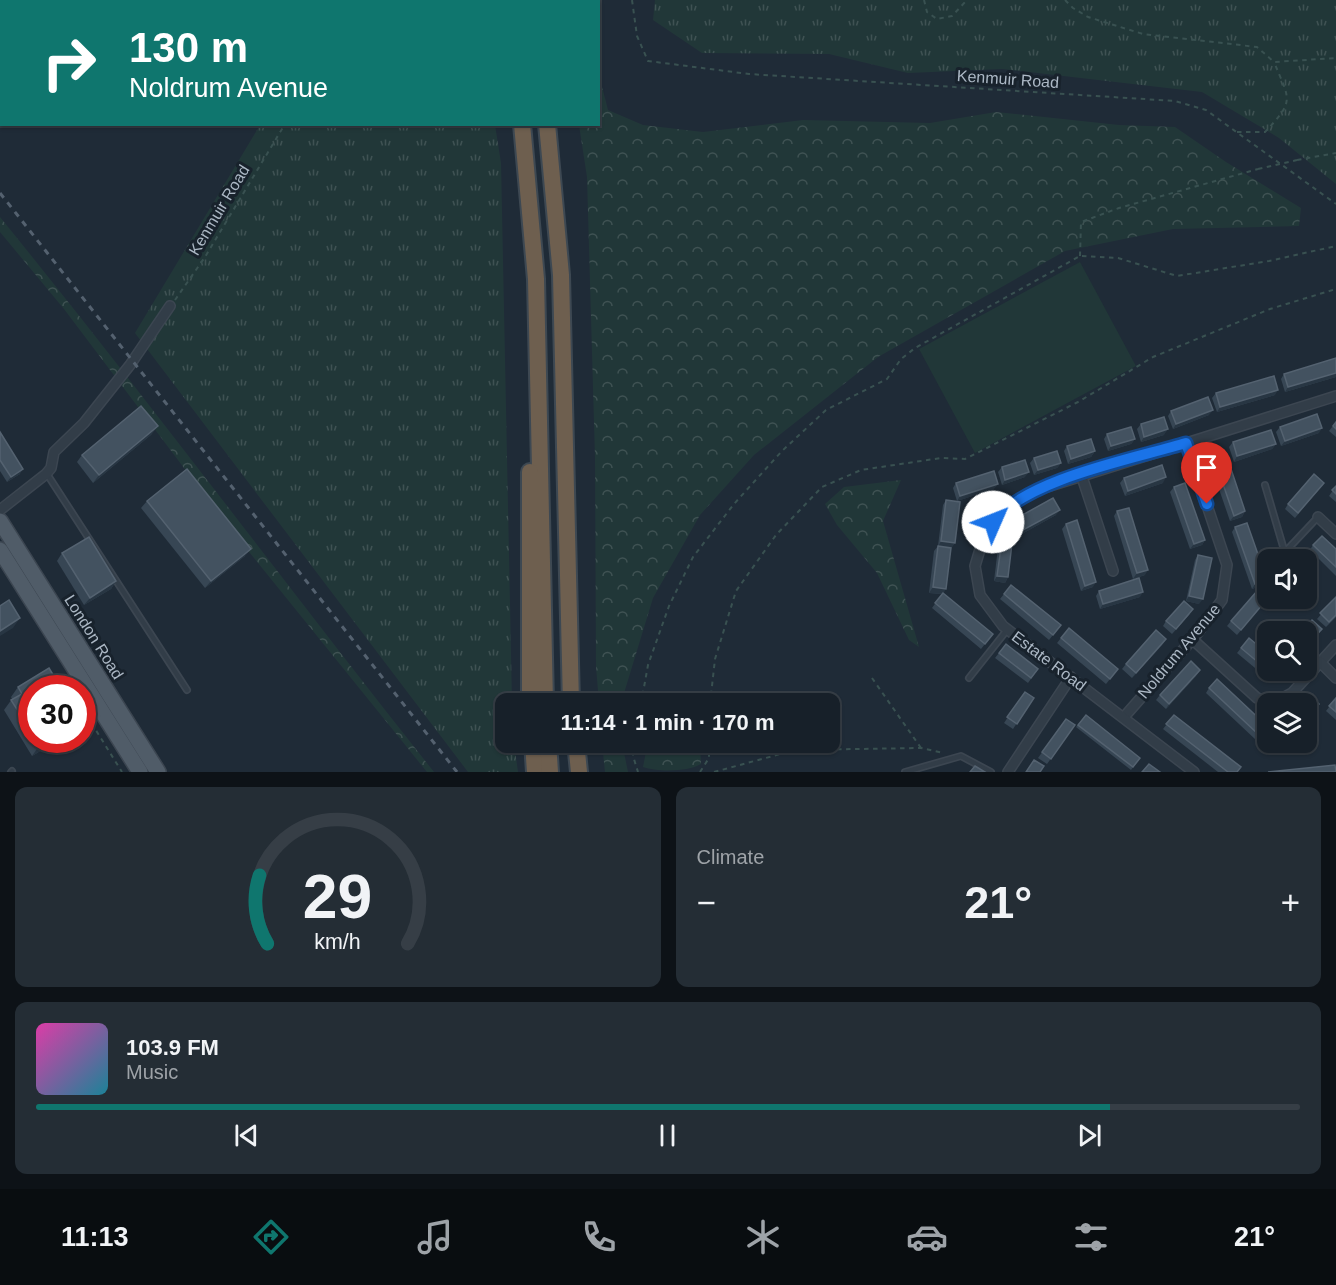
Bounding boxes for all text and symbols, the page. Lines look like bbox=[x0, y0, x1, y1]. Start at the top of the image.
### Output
icon: right bbox=[30, 24, 108, 102]
text: 130 m bbox=[129, 24, 248, 71]
street label: Kenmuir Road bbox=[956, 67, 1060, 91]
text: Noldrum Avenue bbox=[129, 73, 328, 103]
street label: Kenmuir Road bbox=[185, 162, 253, 258]
pin bbox=[1181, 442, 1232, 504]
icon: arrive bbox=[1190, 451, 1223, 484]
position arrow bbox=[961, 490, 1025, 554]
map controls bbox=[1257, 549, 1317, 753]
button: sound bbox=[1257, 549, 1317, 609]
street label: London Road bbox=[61, 592, 127, 682]
street label: Noldrum Avenue bbox=[1135, 600, 1224, 702]
button: search bbox=[1257, 621, 1317, 681]
street label: Estate Road bbox=[1009, 628, 1089, 694]
speed limit sign: 30 bbox=[18, 675, 96, 753]
button: layers bbox=[1257, 693, 1317, 753]
text: 11:14 · 1 min · 170 m bbox=[561, 710, 775, 735]
text: Climate bbox=[697, 846, 764, 868]
text: 29 bbox=[303, 862, 372, 931]
text: 21° bbox=[964, 877, 1032, 928]
text: − bbox=[697, 884, 716, 921]
text: + bbox=[1281, 884, 1300, 921]
text: km/h bbox=[315, 930, 361, 954]
text: 103.9 FM bbox=[126, 1035, 219, 1060]
text: Music bbox=[126, 1061, 178, 1083]
icon: previous bbox=[230, 1119, 263, 1152]
icon: pause bbox=[651, 1119, 684, 1152]
icon: next bbox=[1073, 1119, 1106, 1152]
icon: directions bbox=[250, 1216, 292, 1258]
icon: music bbox=[414, 1216, 456, 1258]
icon: phone bbox=[578, 1216, 620, 1258]
icon: climate bbox=[742, 1216, 784, 1258]
icon: car bbox=[906, 1216, 948, 1258]
icon: filters bbox=[1070, 1216, 1112, 1258]
text: 11:13 bbox=[61, 1222, 129, 1252]
text: 21° bbox=[1234, 1222, 1275, 1252]

